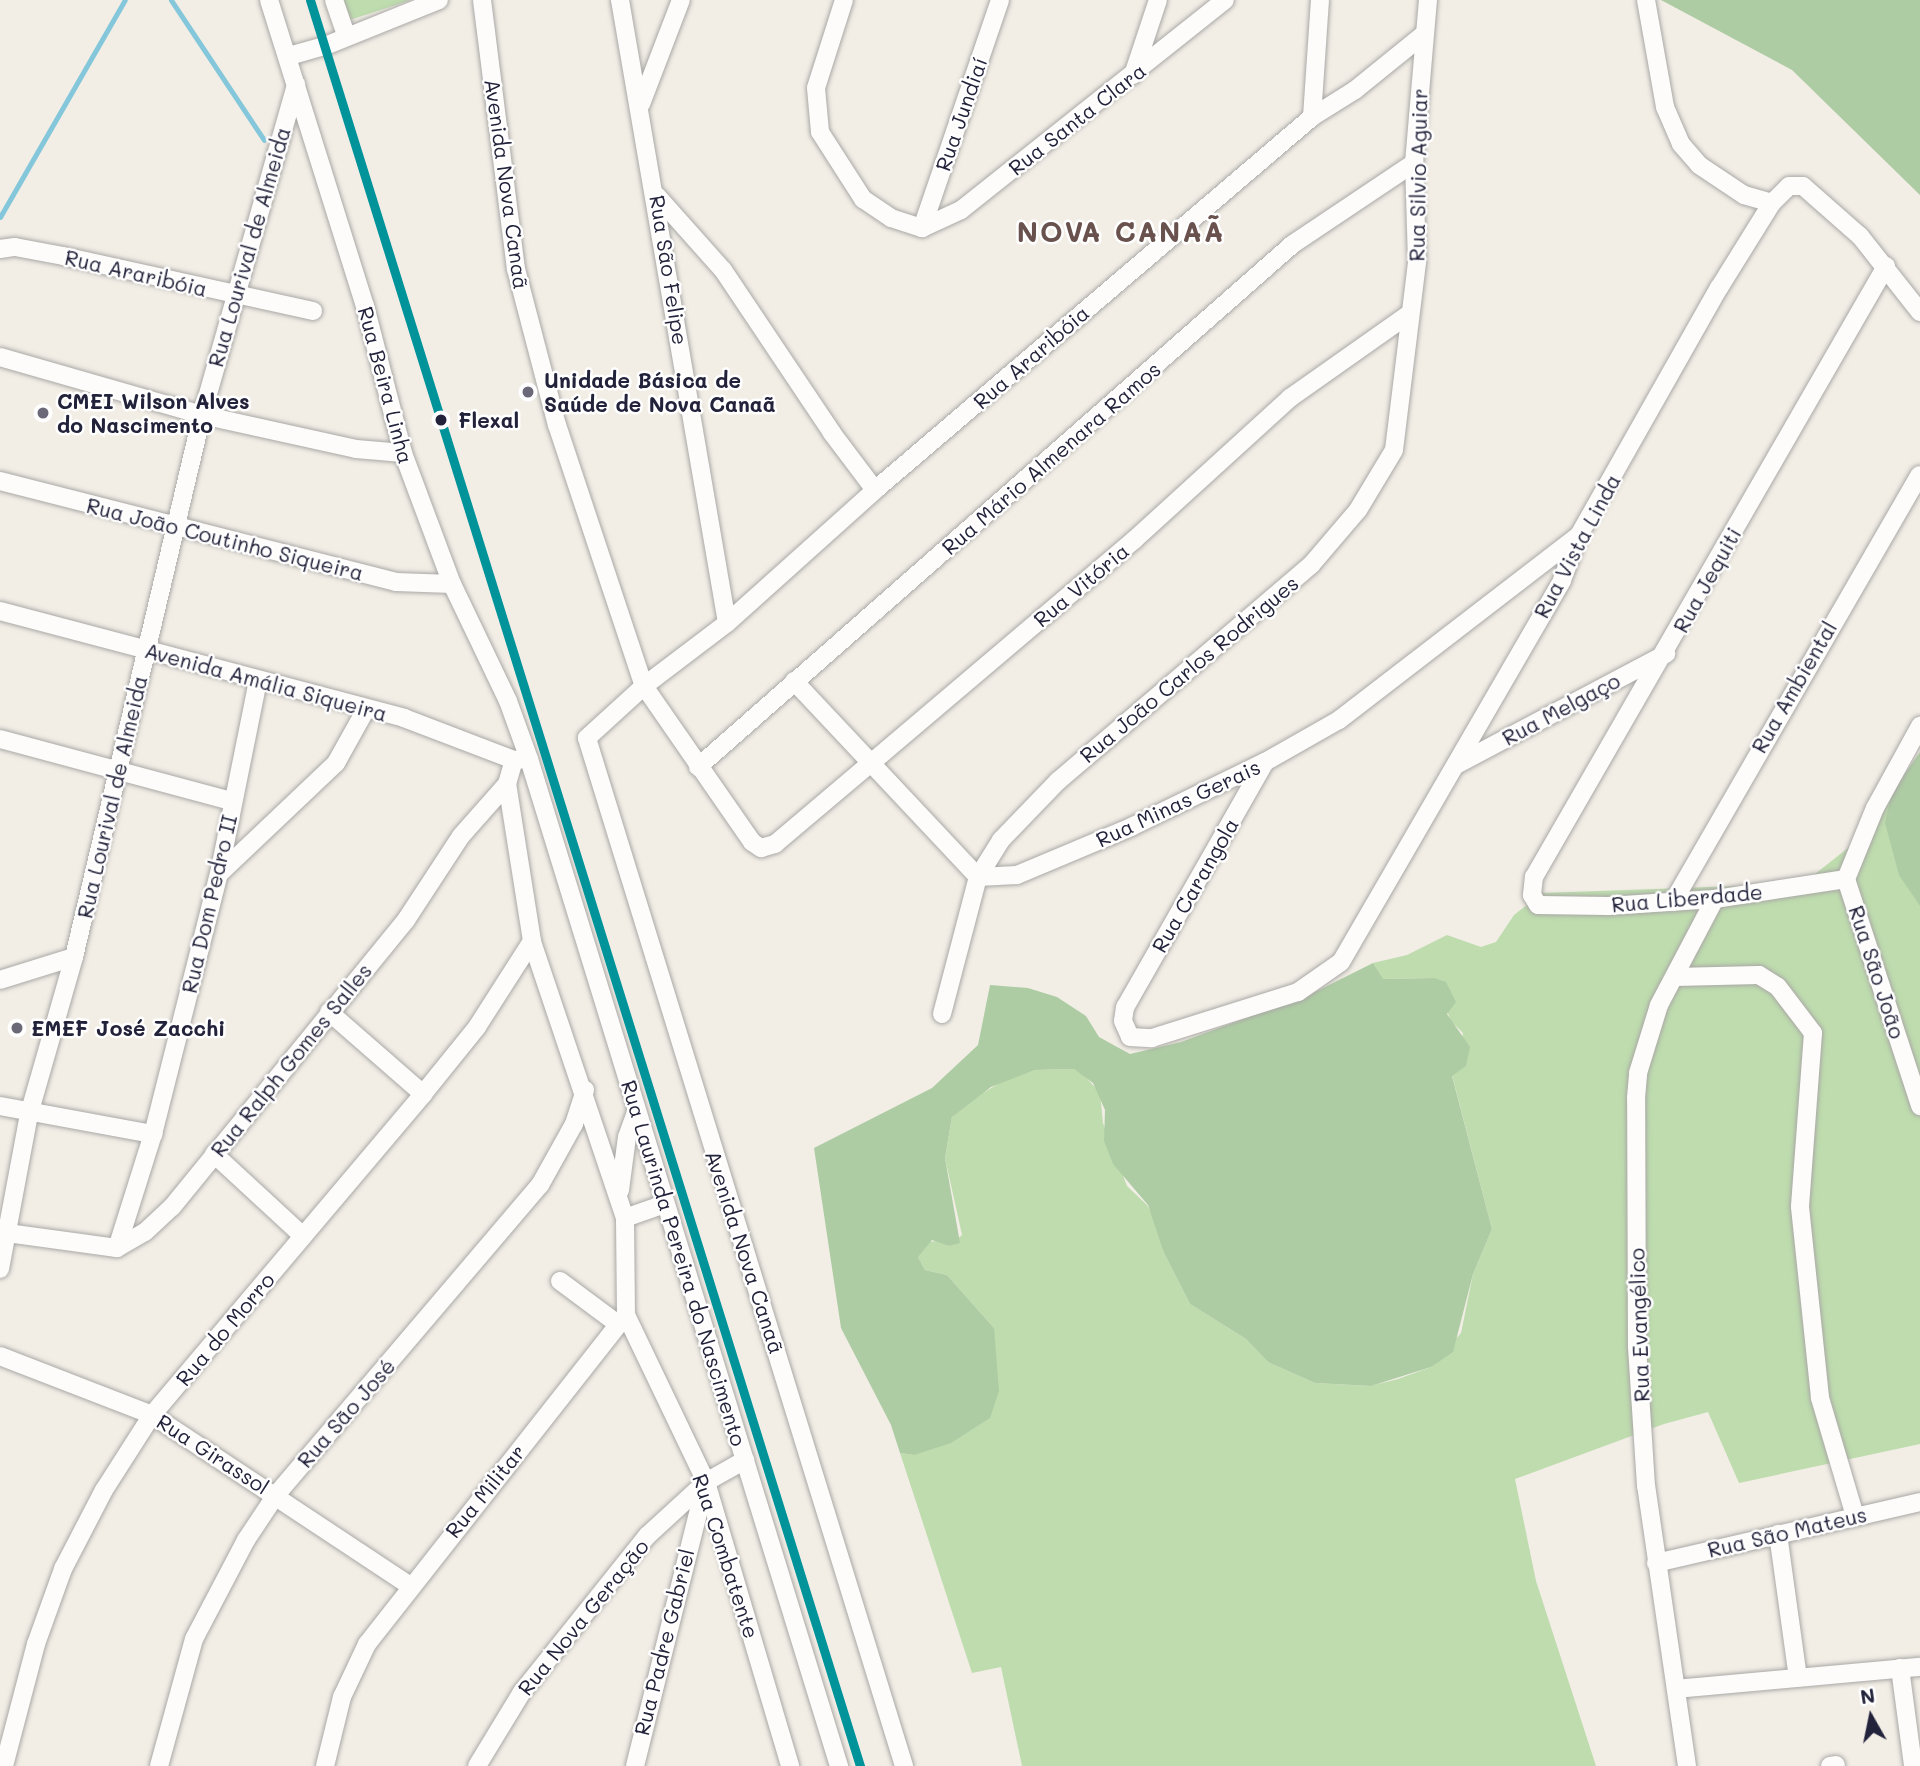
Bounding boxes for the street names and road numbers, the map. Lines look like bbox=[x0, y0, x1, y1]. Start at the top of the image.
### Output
street label: Rua Jundiaí bbox=[930, 54, 992, 174]
street label: Rua Santa Clara bbox=[1003, 58, 1151, 180]
street label: Avenida Nova Canaã bbox=[480, 77, 534, 291]
street label: Rua Silvio Aguiar bbox=[1404, 88, 1432, 262]
street label: Rua Lourival de Almeida bbox=[203, 124, 295, 370]
street label: Rua São Felipe bbox=[645, 193, 693, 347]
street label: Rua Araribóia bbox=[62, 244, 210, 302]
street label: Rua Araribóia bbox=[968, 300, 1094, 414]
street label: Rua Beira Linha bbox=[353, 304, 419, 466]
street label: Rua Mário Almenara Ramos bbox=[937, 356, 1165, 560]
street label: Rua Vista Linda bbox=[1528, 470, 1626, 622]
street label: Rua João Coutinho Siqueira bbox=[84, 492, 366, 586]
street label: Rua Jequiti bbox=[1668, 523, 1746, 637]
street label: Rua Vitória bbox=[1028, 538, 1134, 632]
street label: Rua João Carlos Rodrigues bbox=[1075, 570, 1303, 768]
street label: Rua Ambiental bbox=[1746, 617, 1842, 757]
street label: Avenida Amália Siqueira bbox=[142, 638, 390, 726]
street label: Rua Melgaço bbox=[1498, 667, 1624, 751]
street label: Rua Lourival de Almeida bbox=[72, 673, 152, 921]
street label: Rua Minas Gerais bbox=[1092, 754, 1264, 852]
street label: Rua Dom Pedro II bbox=[176, 812, 242, 996]
street label: Rua Carangola bbox=[1146, 813, 1244, 957]
street label: Rua Liberdade bbox=[1610, 879, 1764, 917]
street label: Rua São João bbox=[1844, 902, 1910, 1042]
street label: Rua Ralph Gomes Salles bbox=[205, 958, 377, 1162]
street label: Rua Laurinda Pereira do Nascimento bbox=[616, 1077, 752, 1449]
street label: Avenida Nova Canaã bbox=[700, 1147, 790, 1357]
street label: Rua Evangélico bbox=[1624, 1247, 1654, 1403]
street label: Rua do Morro bbox=[170, 1267, 280, 1391]
street label: Rua São José bbox=[292, 1353, 400, 1473]
street label: Rua Girassol bbox=[152, 1408, 274, 1500]
street label: Rua Militar bbox=[440, 1439, 530, 1543]
street label: Rua Combatente bbox=[688, 1471, 764, 1641]
street label: Rua São Mateus bbox=[1705, 1501, 1869, 1563]
street label: Rua Nova Geração bbox=[512, 1534, 654, 1700]
street label: Rua Padre Gabriel bbox=[629, 1546, 699, 1738]

